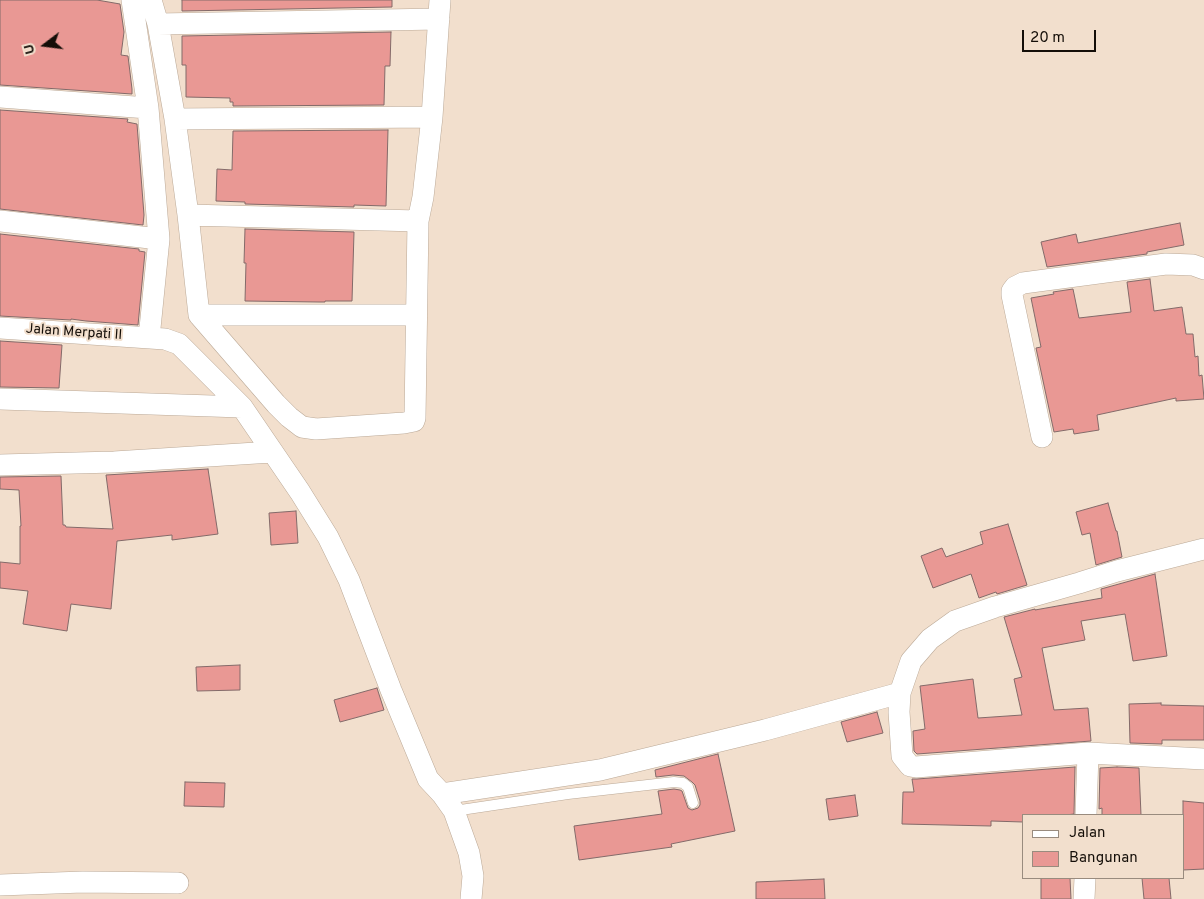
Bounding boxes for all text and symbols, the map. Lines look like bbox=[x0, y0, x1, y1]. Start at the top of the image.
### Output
north arrow bbox=[20, 20, 70, 70]
scale bar bbox=[1024, 20, 1098, 52]
text: 20 m bbox=[1030, 29, 1065, 48]
text: U bbox=[21, 42, 40, 56]
street label: Jalan Merpati II bbox=[25, 321, 123, 345]
legend bbox=[1022, 814, 1184, 879]
text: Jalan bbox=[1069, 824, 1106, 843]
text: Bangunan bbox=[1069, 849, 1138, 868]

